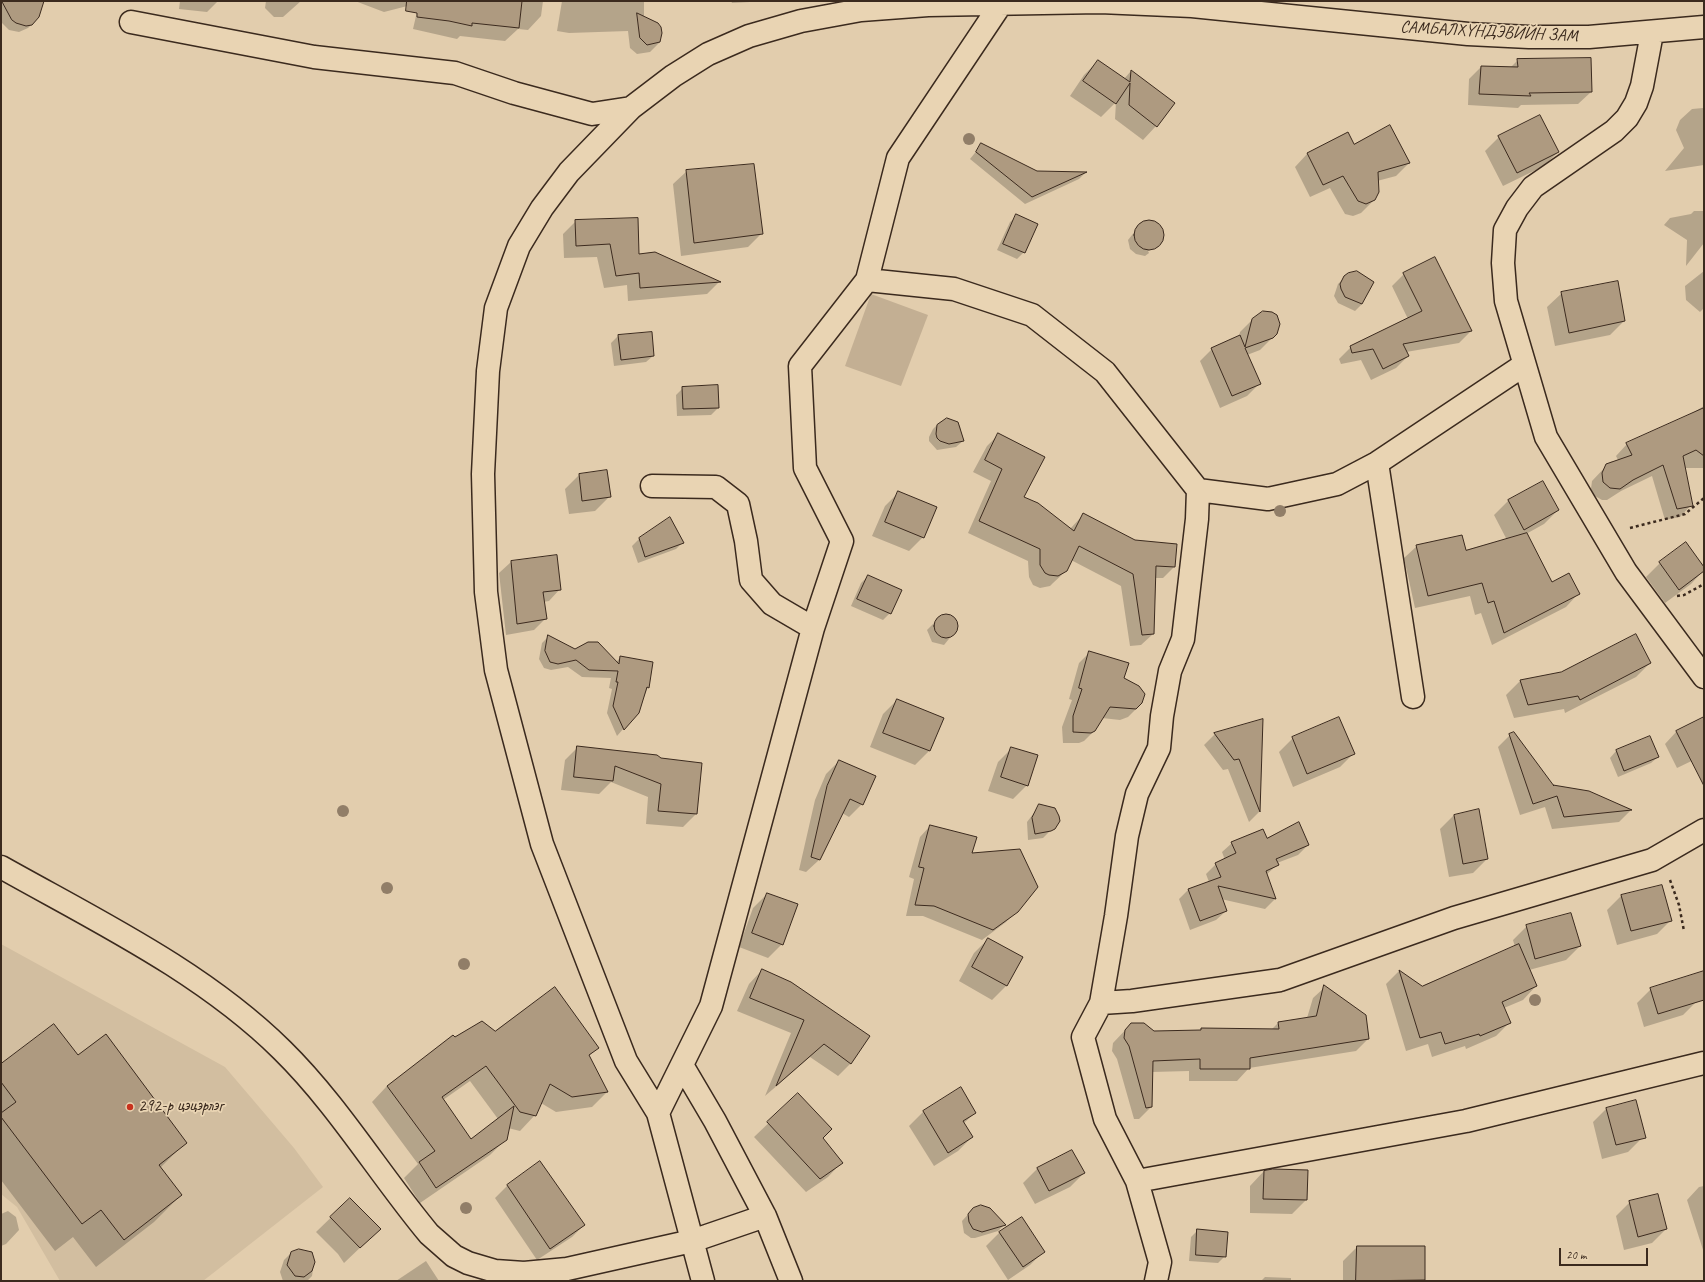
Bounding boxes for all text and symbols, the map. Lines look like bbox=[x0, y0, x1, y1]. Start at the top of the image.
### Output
street label: САМБАЛХҮНДЭВИЙН ЗАМ bbox=[1400, 17, 1578, 47]
place label: 292-р цэцэрлэг bbox=[138, 1097, 223, 1117]
marker: 292-р цэцэрлэг bbox=[125, 1102, 135, 1112]
scale bar bbox=[1561, 1240, 1650, 1266]
text: 20 m bbox=[1566, 1247, 1586, 1263]

